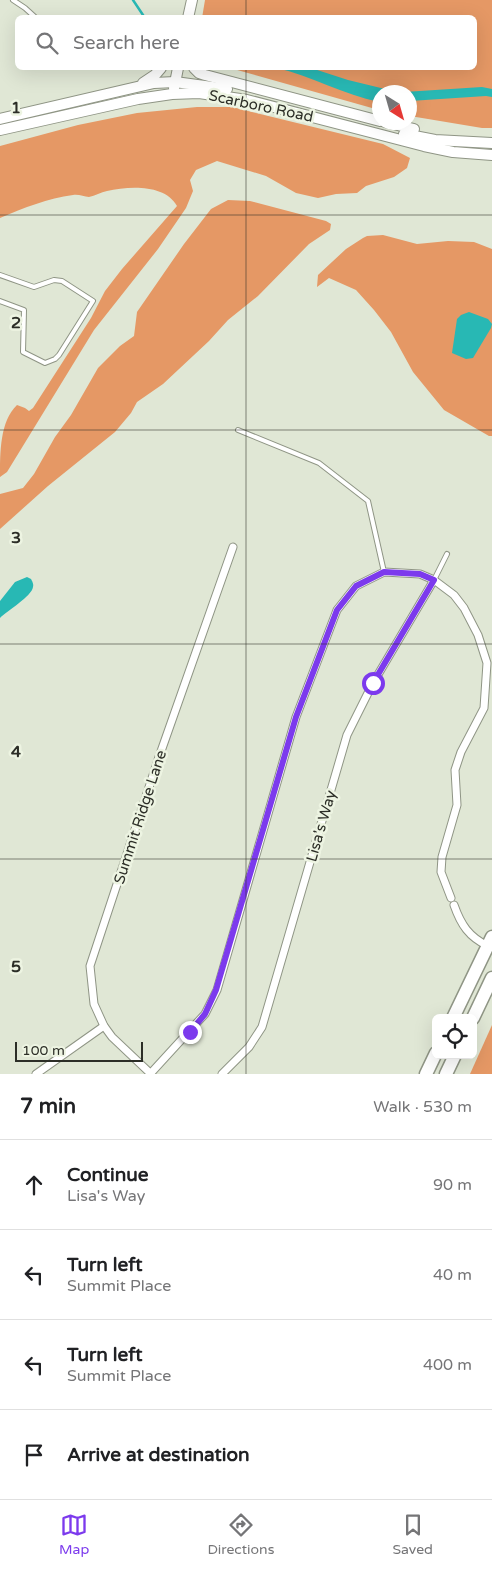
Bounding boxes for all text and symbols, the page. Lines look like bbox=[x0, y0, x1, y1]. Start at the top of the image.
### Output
search box bbox=[15, 15, 477, 70]
icon: search bbox=[33, 29, 61, 57]
text: Search here bbox=[73, 32, 180, 54]
north arrow bbox=[372, 85, 417, 130]
street label: Scarboro Road bbox=[207, 86, 315, 126]
text: 1 bbox=[11, 98, 21, 118]
text: 2 bbox=[11, 313, 21, 333]
text: 3 bbox=[11, 528, 21, 548]
route start bbox=[362, 672, 385, 695]
text: 4 bbox=[11, 742, 21, 762]
street label: Summit Ridge Lane bbox=[110, 748, 170, 886]
street label: Lisa's Way bbox=[302, 788, 340, 864]
text: 5 bbox=[11, 957, 21, 977]
map controls bbox=[432, 1014, 477, 1059]
button: locate bbox=[432, 1014, 477, 1059]
route end bbox=[179, 1021, 202, 1044]
scale bar bbox=[15, 1039, 142, 1062]
text: 100 m bbox=[22, 1042, 65, 1059]
text: 7 min bbox=[20, 1094, 76, 1119]
text: Walk · 530 m bbox=[373, 1097, 472, 1117]
text: Continue bbox=[67, 1164, 149, 1186]
icon: ahead bbox=[20, 1171, 48, 1199]
text: 90 m bbox=[433, 1175, 472, 1195]
text: Lisa's Way bbox=[67, 1186, 145, 1206]
text: Turn left bbox=[67, 1254, 143, 1276]
icon: left bbox=[20, 1261, 48, 1289]
text: 40 m bbox=[433, 1265, 472, 1285]
text: Summit Place bbox=[67, 1276, 171, 1296]
text: Turn left bbox=[67, 1344, 143, 1366]
icon: left bbox=[20, 1351, 48, 1379]
text: 400 m bbox=[423, 1355, 472, 1375]
text: Summit Place bbox=[67, 1366, 171, 1386]
icon: arrive bbox=[20, 1441, 48, 1469]
text: Arrive at destination bbox=[67, 1444, 250, 1466]
tab: Map bbox=[59, 1511, 89, 1558]
tab: Directions bbox=[207, 1511, 274, 1558]
tab: Saved bbox=[392, 1511, 433, 1558]

